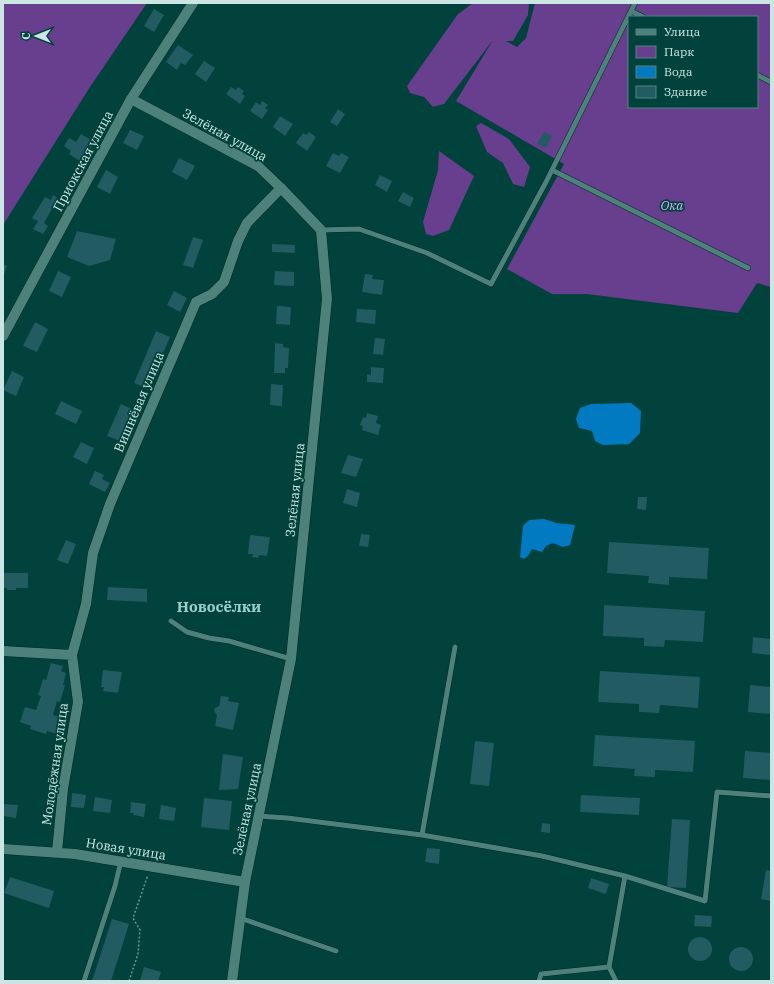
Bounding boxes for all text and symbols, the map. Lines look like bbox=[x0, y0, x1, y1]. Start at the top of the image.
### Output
north arrow bbox=[16, 16, 56, 56]
legend bbox=[628, 16, 758, 108]
text: Улица bbox=[664, 24, 701, 39]
text: С bbox=[19, 32, 33, 40]
text: Парк bbox=[664, 44, 694, 59]
text: Вода bbox=[664, 64, 693, 79]
text: Здание bbox=[664, 84, 707, 99]
street label: Зелёная улица bbox=[180, 105, 270, 165]
street label: Приокская улица bbox=[49, 108, 117, 214]
park label: Ока bbox=[661, 197, 683, 214]
street label: Вишнёвая улица bbox=[110, 349, 168, 455]
street label: Зелёная улица bbox=[282, 442, 308, 538]
district label: Новосёлки bbox=[177, 597, 261, 616]
street label: Молодёжная улица bbox=[38, 702, 72, 826]
street label: Зелёная улица bbox=[229, 761, 265, 857]
street label: Новая улица bbox=[85, 834, 167, 864]

